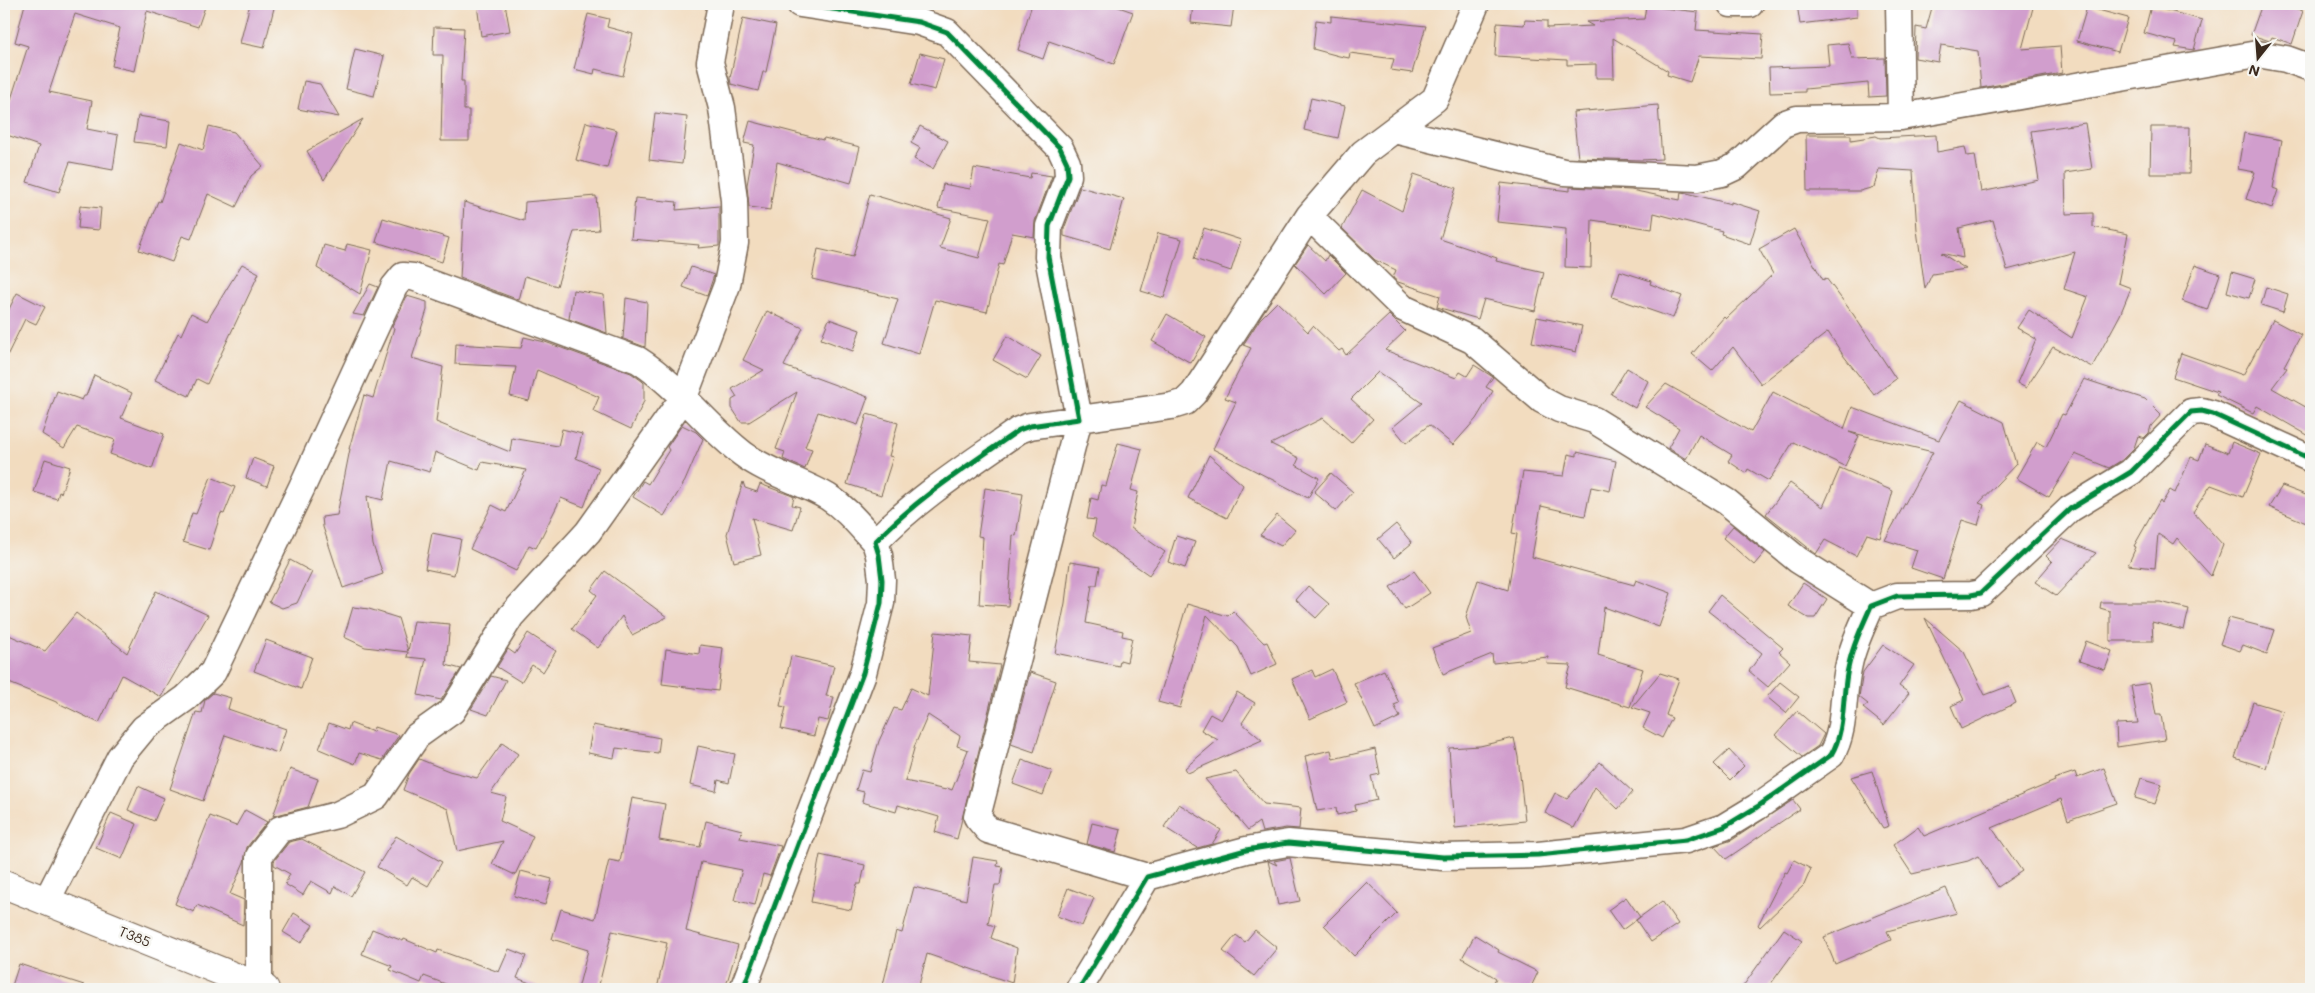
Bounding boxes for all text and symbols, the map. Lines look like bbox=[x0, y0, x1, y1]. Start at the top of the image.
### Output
north arrow bbox=[2232, 32, 2282, 82]
text: N bbox=[2246, 60, 2262, 82]
street label: T385 bbox=[116, 921, 154, 951]

